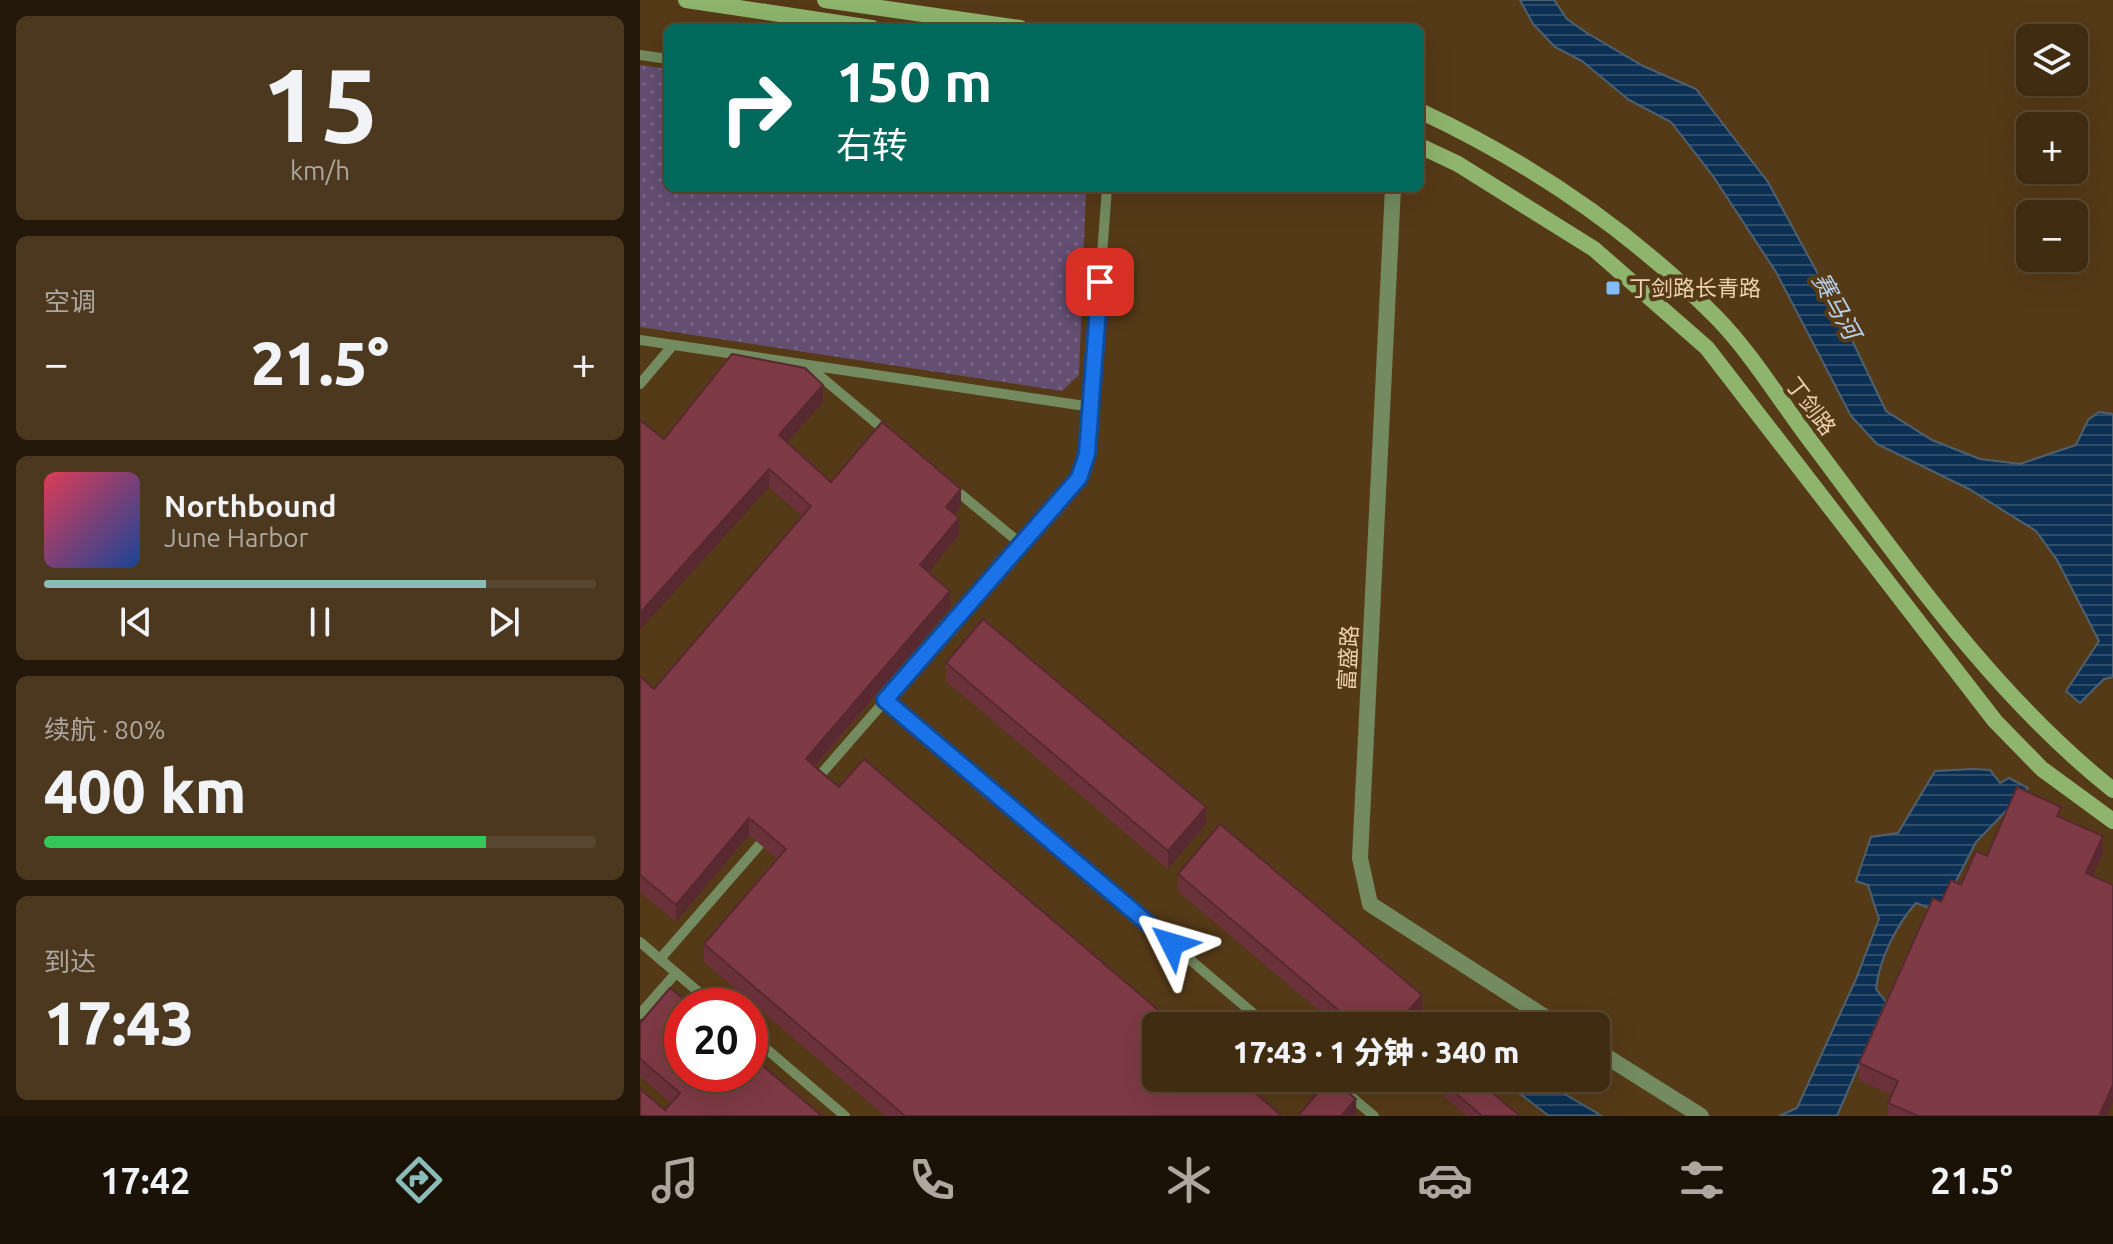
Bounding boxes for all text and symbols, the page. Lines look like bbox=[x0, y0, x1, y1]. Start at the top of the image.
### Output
map controls bbox=[2016, 24, 2088, 272]
button: layers bbox=[2016, 24, 2088, 96]
text: 15 bbox=[261, 45, 379, 162]
text: 150 m bbox=[836, 50, 992, 113]
icon: right bbox=[704, 56, 808, 160]
button: + bbox=[2016, 112, 2088, 184]
text: 右转 bbox=[836, 124, 908, 165]
text: km/h bbox=[290, 156, 350, 185]
button: − bbox=[2016, 200, 2088, 272]
pin bbox=[1066, 248, 1134, 316]
icon: arrive bbox=[1078, 260, 1122, 304]
water label: 赛马河 bbox=[1807, 268, 1868, 347]
place label: 丁剑路长青路 bbox=[1629, 275, 1761, 300]
marker: 丁剑路长青路 bbox=[1604, 279, 1622, 297]
text: 空调 bbox=[44, 287, 96, 316]
text: 21.5° bbox=[251, 329, 389, 396]
text: − bbox=[44, 338, 69, 387]
text: + bbox=[571, 338, 596, 387]
street label: 丁剑路 bbox=[1782, 372, 1841, 440]
text: Northbound bbox=[164, 489, 336, 523]
text: June Harbor bbox=[164, 523, 308, 552]
icon: previous bbox=[114, 600, 158, 644]
icon: pause bbox=[298, 600, 342, 644]
icon: next bbox=[482, 600, 526, 644]
street label: 富盛路 bbox=[1333, 624, 1362, 692]
text: 续航 · 80% bbox=[44, 715, 166, 744]
text: 400 km bbox=[44, 757, 246, 824]
position arrow bbox=[1130, 902, 1214, 986]
text: 到达 bbox=[44, 947, 96, 976]
speed limit sign: 20 bbox=[664, 988, 768, 1092]
text: 17:43 bbox=[44, 989, 194, 1056]
text: 17:43 · 1 分钟 · 340 m bbox=[1233, 1035, 1519, 1069]
icon: directions bbox=[391, 1152, 447, 1208]
icon: music bbox=[647, 1152, 703, 1208]
icon: phone bbox=[904, 1152, 960, 1208]
icon: climate bbox=[1161, 1152, 1217, 1208]
icon: car bbox=[1417, 1152, 1473, 1208]
icon: filters bbox=[1674, 1152, 1730, 1208]
text: 17:42 bbox=[100, 1160, 190, 1201]
text: 21.5° bbox=[1930, 1160, 2013, 1201]

